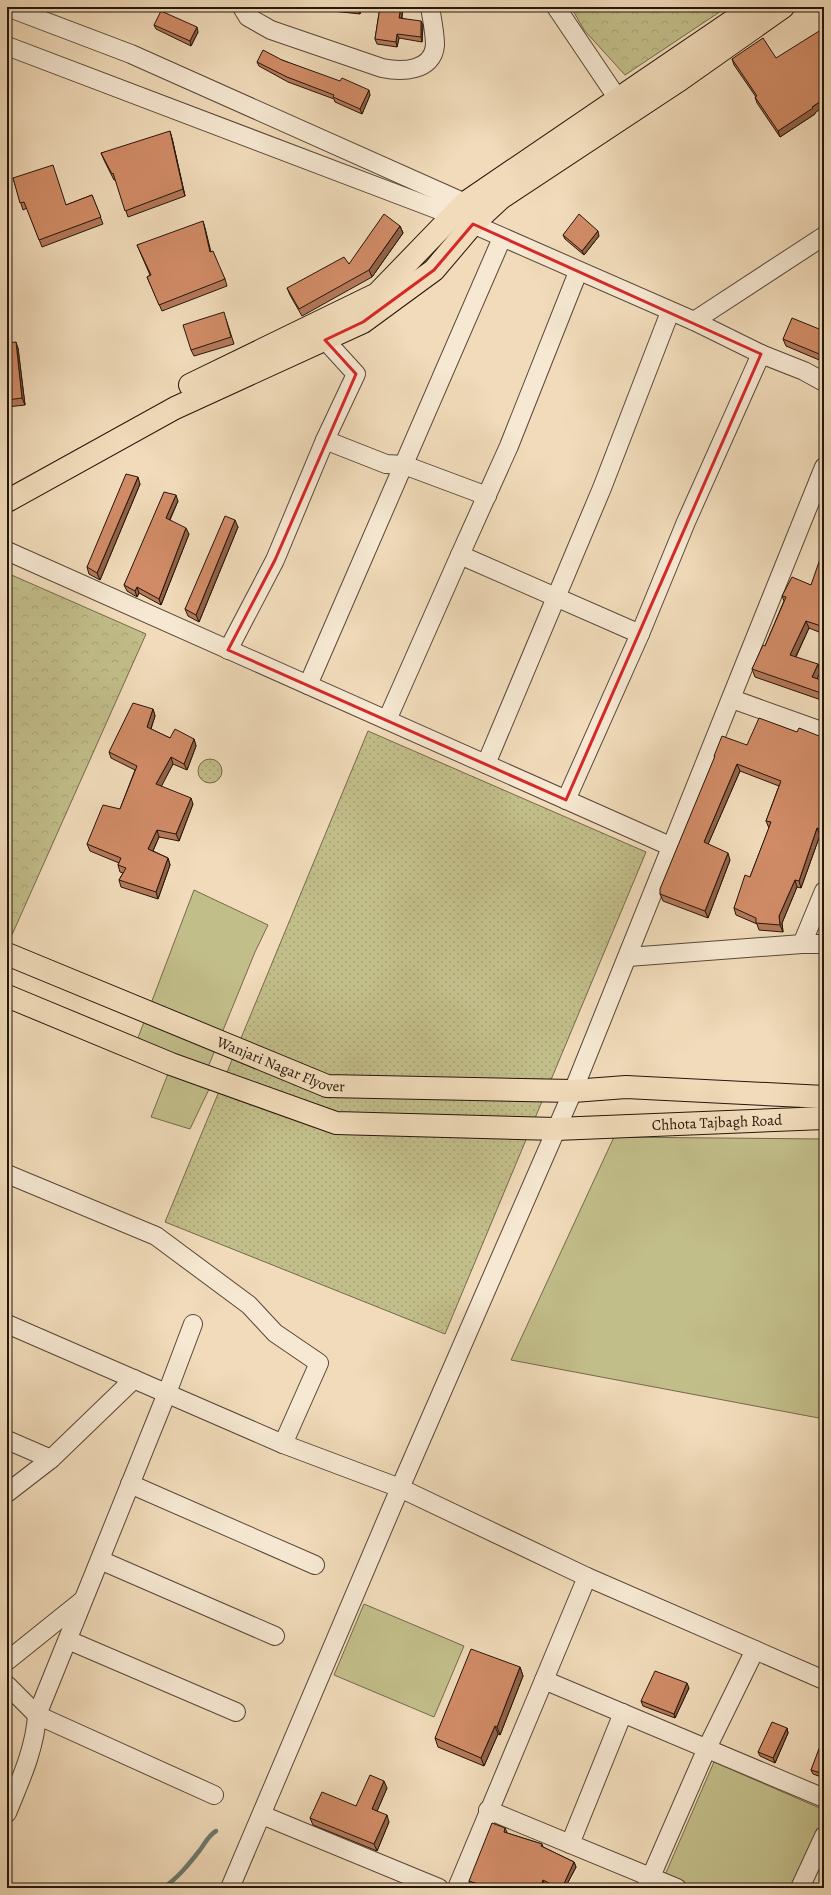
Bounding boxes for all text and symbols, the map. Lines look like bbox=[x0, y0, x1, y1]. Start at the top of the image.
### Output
street label: Wanjari Nagar Flyover bbox=[213, 1031, 345, 1096]
street label: Chhota Tajbagh Road bbox=[651, 1110, 784, 1135]

